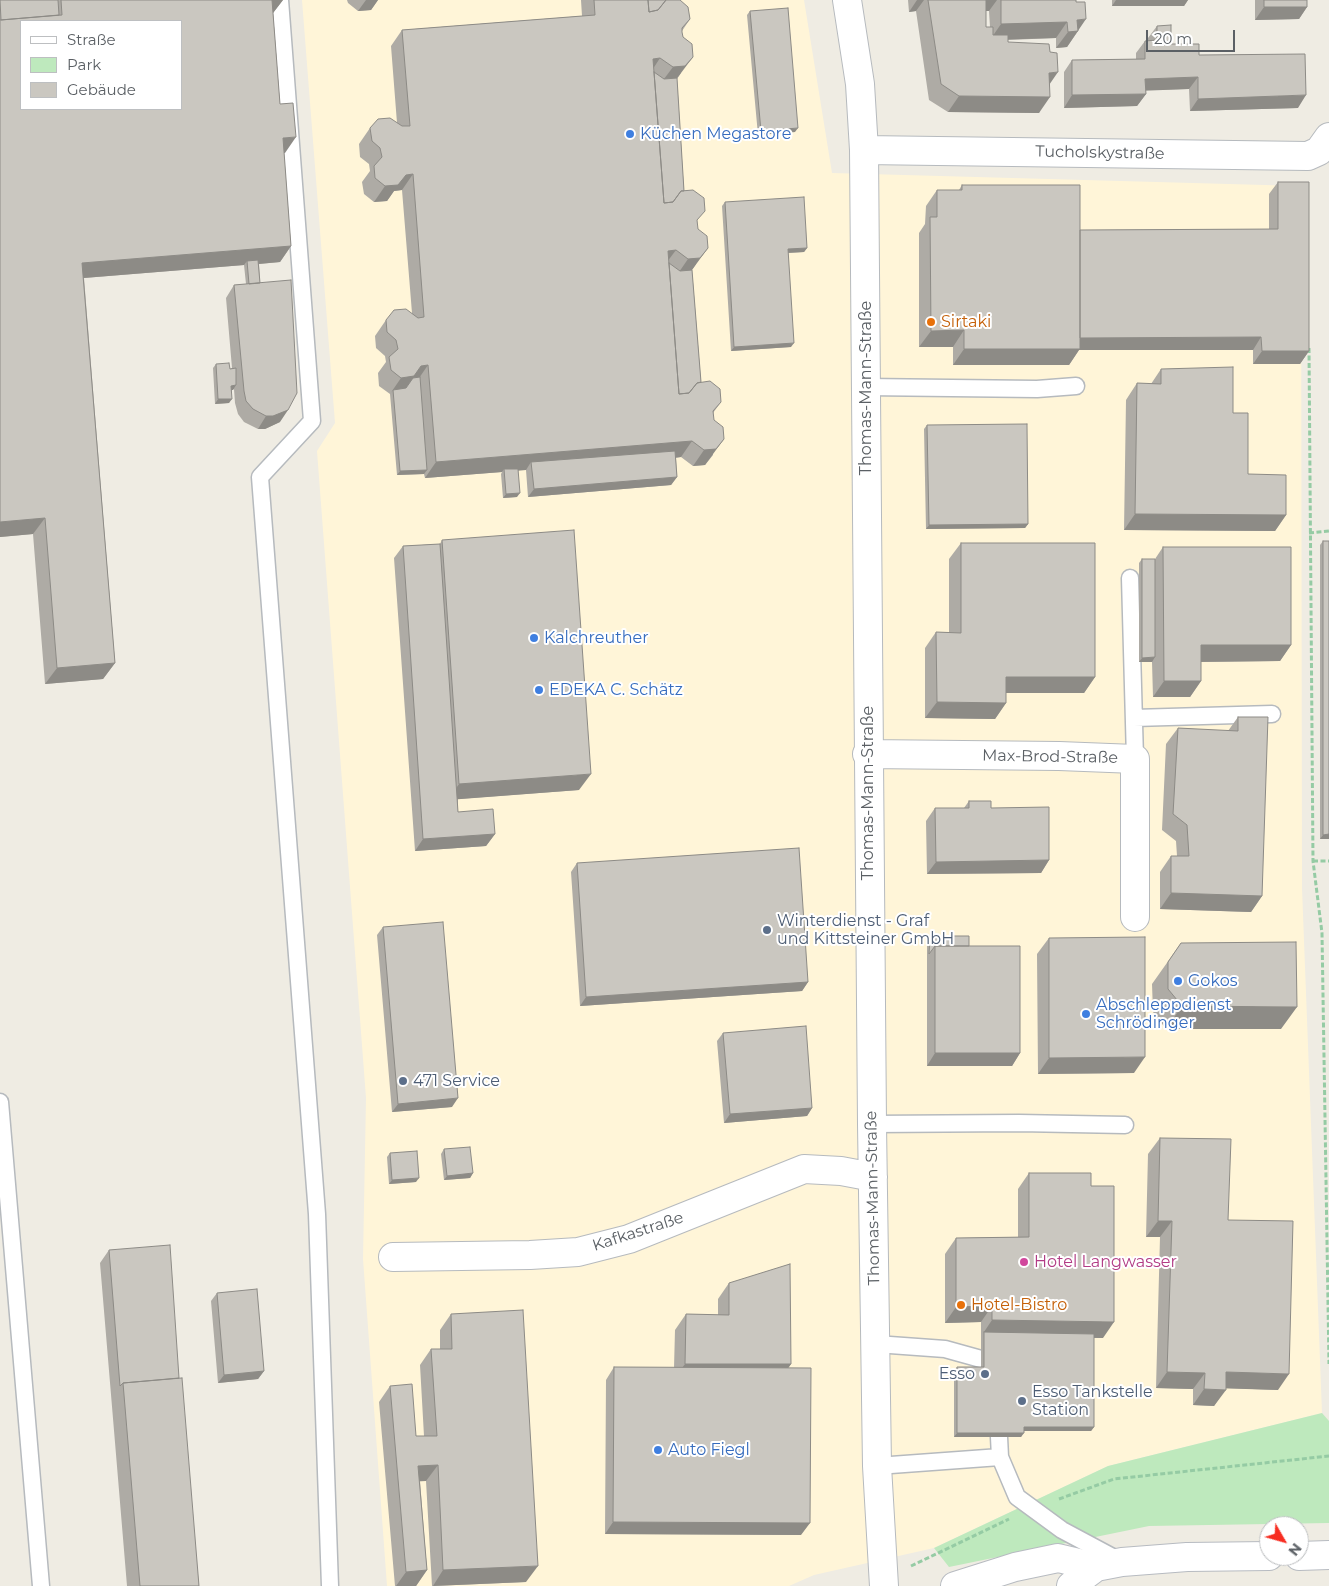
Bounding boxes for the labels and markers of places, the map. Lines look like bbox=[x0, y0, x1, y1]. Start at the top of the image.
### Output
place label: Küchen Megastore bbox=[640, 124, 791, 144]
marker: Küchen Megastore bbox=[624, 128, 636, 140]
place label: Sirtaki bbox=[941, 312, 991, 332]
marker: Sirtaki bbox=[925, 316, 937, 328]
place label: Kalchreuther bbox=[544, 628, 649, 648]
marker: Kalchreuther bbox=[528, 632, 540, 644]
place label: EDEKA C. Schätz bbox=[549, 680, 683, 700]
marker: EDEKA C. Schätz bbox=[533, 684, 545, 696]
place label: Winterdienst - Graf und Kittsteiner GmbH bbox=[777, 911, 954, 949]
marker: Winterdienst - Graf und Kittsteiner GmbH bbox=[761, 924, 773, 936]
place label: Gokos bbox=[1188, 971, 1237, 991]
marker: Gokos bbox=[1172, 975, 1184, 987]
place label: Abschleppdienst Schrödinger bbox=[1096, 995, 1231, 1033]
marker: Abschleppdienst Schrödinger bbox=[1080, 1008, 1092, 1020]
place label: 471 Service bbox=[413, 1071, 500, 1091]
marker: 471 Service bbox=[397, 1075, 409, 1087]
place label: Hotel Langwasser bbox=[1034, 1252, 1177, 1272]
marker: Hotel Langwasser bbox=[1018, 1256, 1030, 1268]
place label: Hotel-Bistro bbox=[971, 1295, 1067, 1315]
marker: Hotel-Bistro bbox=[955, 1299, 967, 1311]
place label: Esso bbox=[939, 1364, 975, 1384]
marker: Esso bbox=[979, 1368, 991, 1380]
place label: Esso Tankstelle Station bbox=[1032, 1382, 1153, 1420]
marker: Esso Tankstelle Station bbox=[1016, 1395, 1028, 1407]
place label: Auto Fiegl bbox=[668, 1440, 750, 1460]
marker: Auto Fiegl bbox=[652, 1444, 664, 1456]

